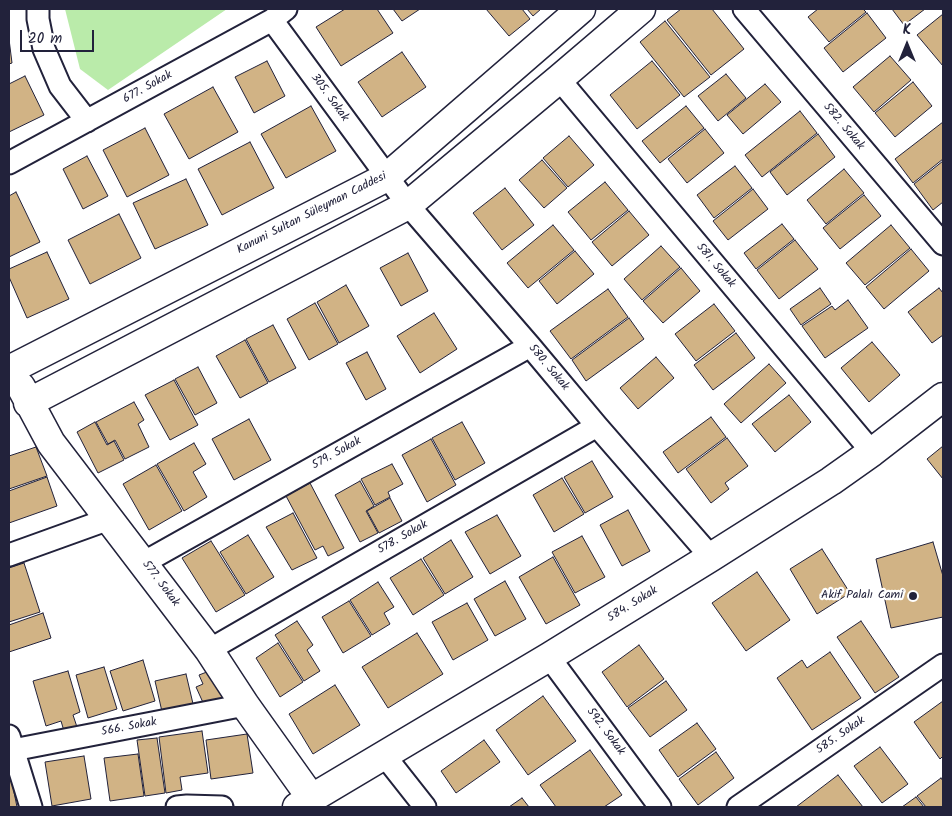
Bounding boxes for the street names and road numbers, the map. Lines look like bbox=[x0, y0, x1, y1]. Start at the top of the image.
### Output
street label: 677. Sokak bbox=[121, 69, 175, 107]
street label: 305. Sokak bbox=[307, 71, 351, 125]
street label: 582. Sokak bbox=[819, 101, 867, 153]
street label: Kanuni Sultan Süleyman Caddesi bbox=[235, 170, 389, 258]
street label: 581. Sokak bbox=[692, 241, 738, 291]
street label: 580. Sokak bbox=[524, 342, 572, 394]
street label: 579. Sokak bbox=[310, 435, 364, 473]
street label: 578. Sokak bbox=[375, 518, 431, 558]
street label: 577. Sokak bbox=[138, 558, 182, 610]
street label: 584. Sokak bbox=[605, 584, 661, 626]
street label: 592. Sokak bbox=[583, 705, 627, 759]
street label: 585. Sokak bbox=[814, 714, 868, 758]
street label: 566. Sokak bbox=[100, 716, 158, 740]

